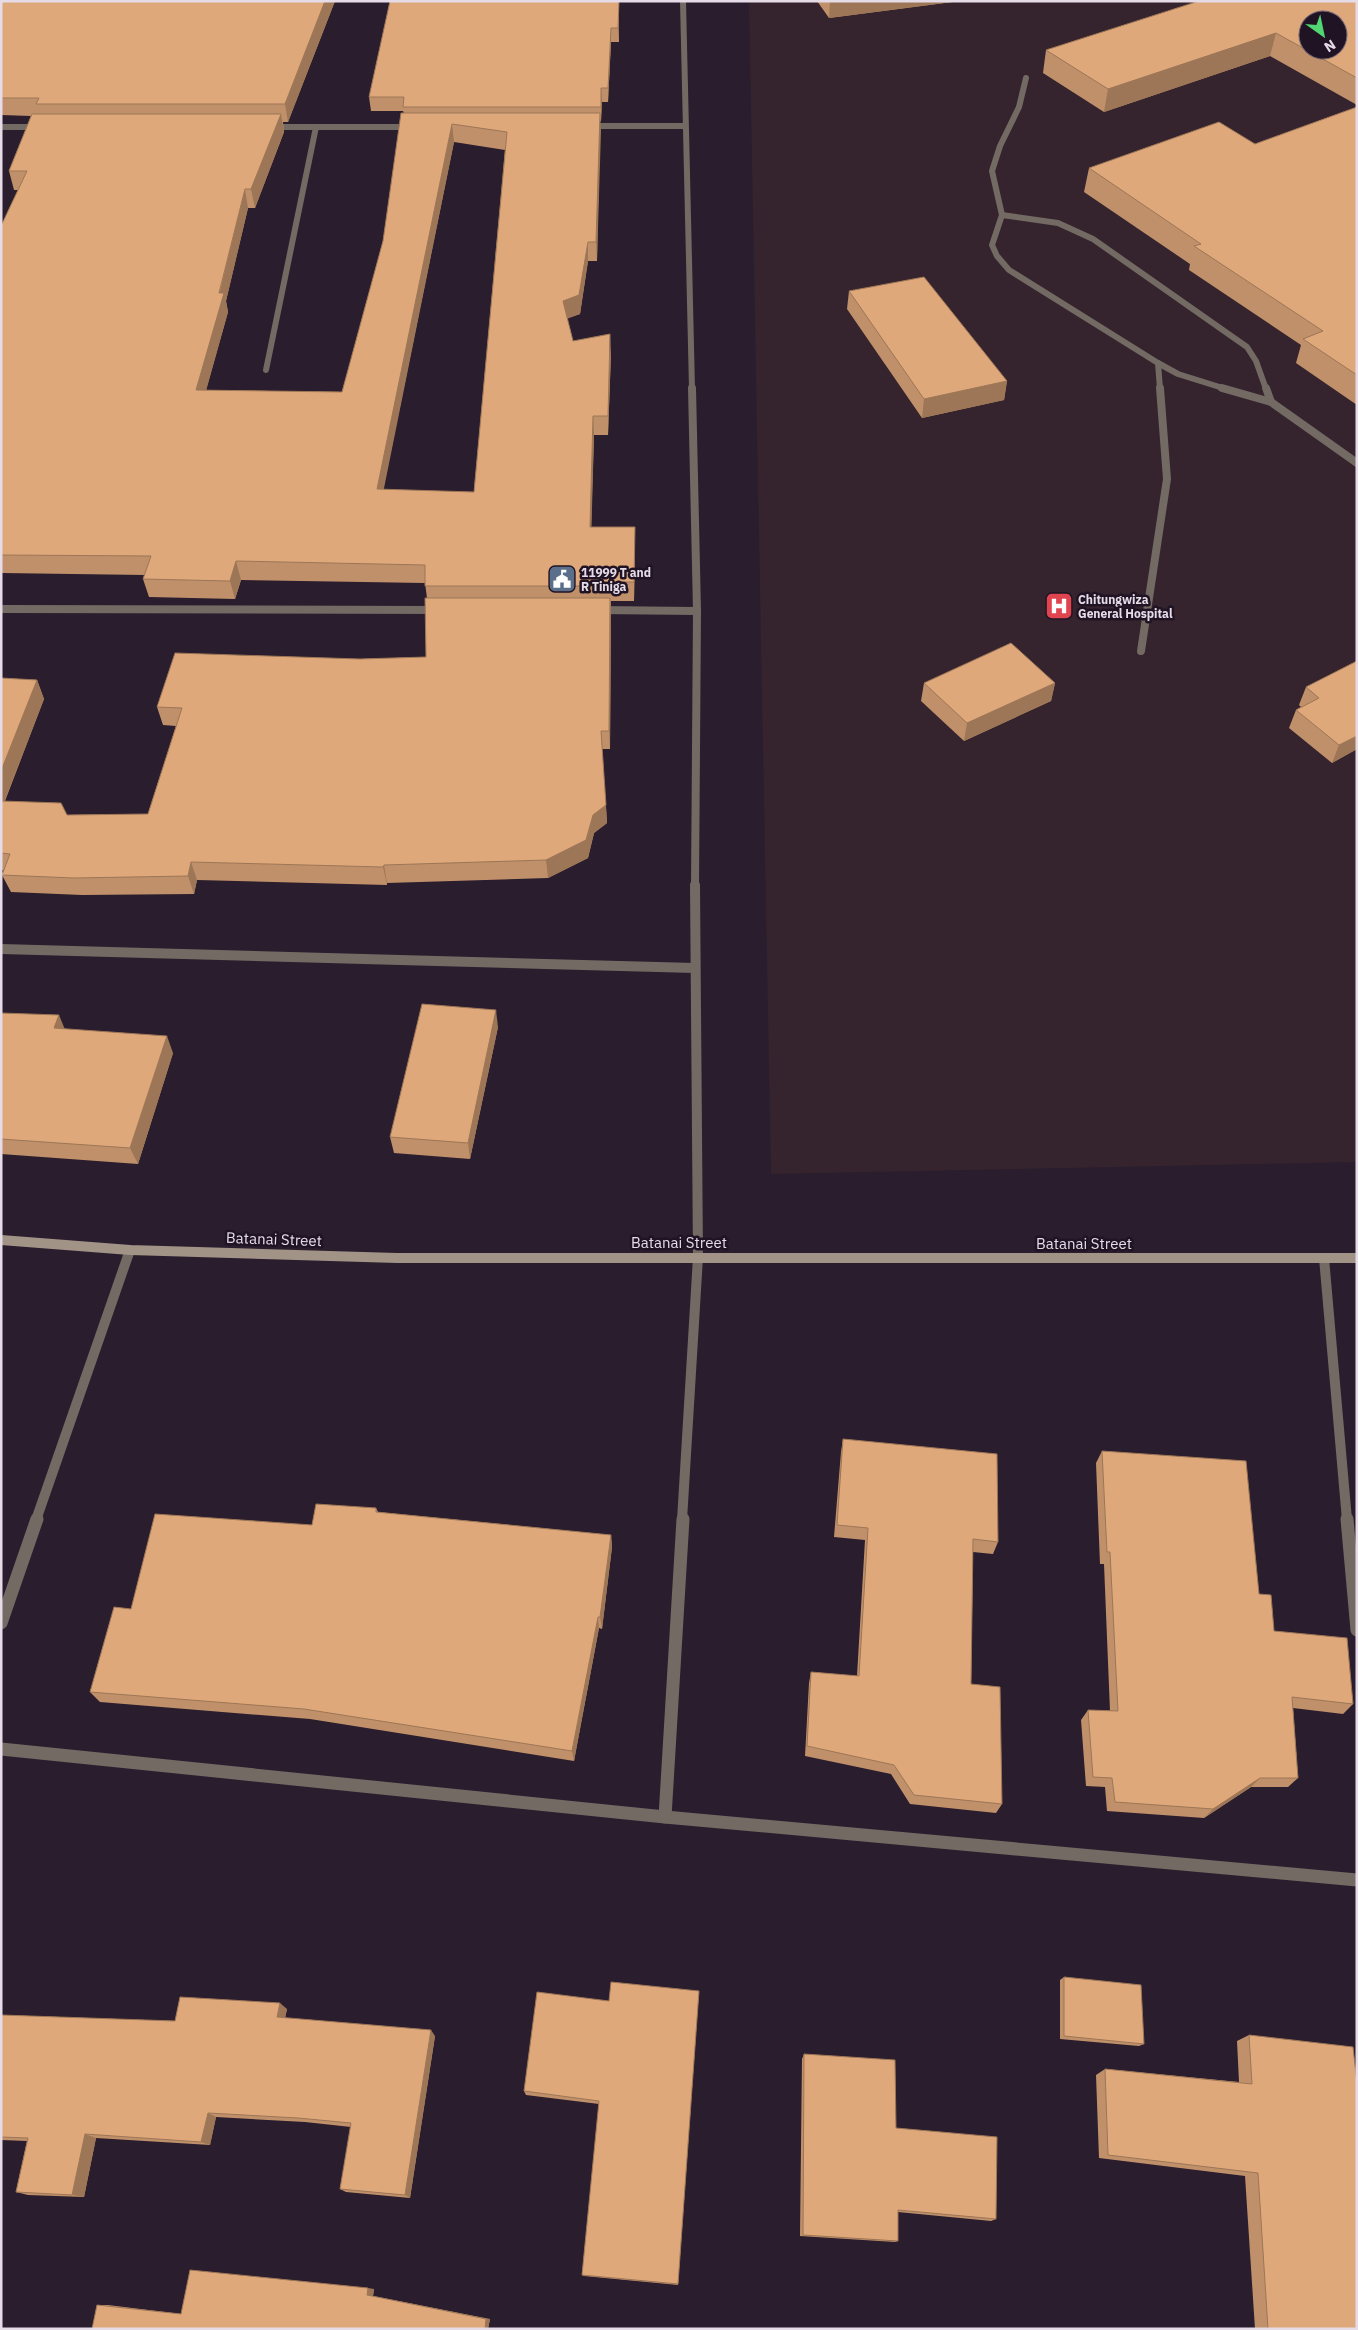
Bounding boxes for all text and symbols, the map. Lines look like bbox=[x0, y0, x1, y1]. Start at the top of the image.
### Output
north arrow bbox=[1298, 10, 1348, 60]
text: N bbox=[1321, 36, 1339, 56]
public building icon: 11999 T and R Tiniga bbox=[547, 564, 577, 594]
place label: 11999 T and R Tiniga bbox=[581, 565, 651, 594]
hospital icon: Chitungwiza General Hospital bbox=[1044, 591, 1074, 621]
place label: Chitungwiza General Hospital bbox=[1078, 592, 1173, 621]
street label: Batanai Street bbox=[226, 1228, 322, 1250]
street label: Batanai Street bbox=[631, 1233, 727, 1252]
street label: Batanai Street bbox=[1036, 1234, 1132, 1253]

